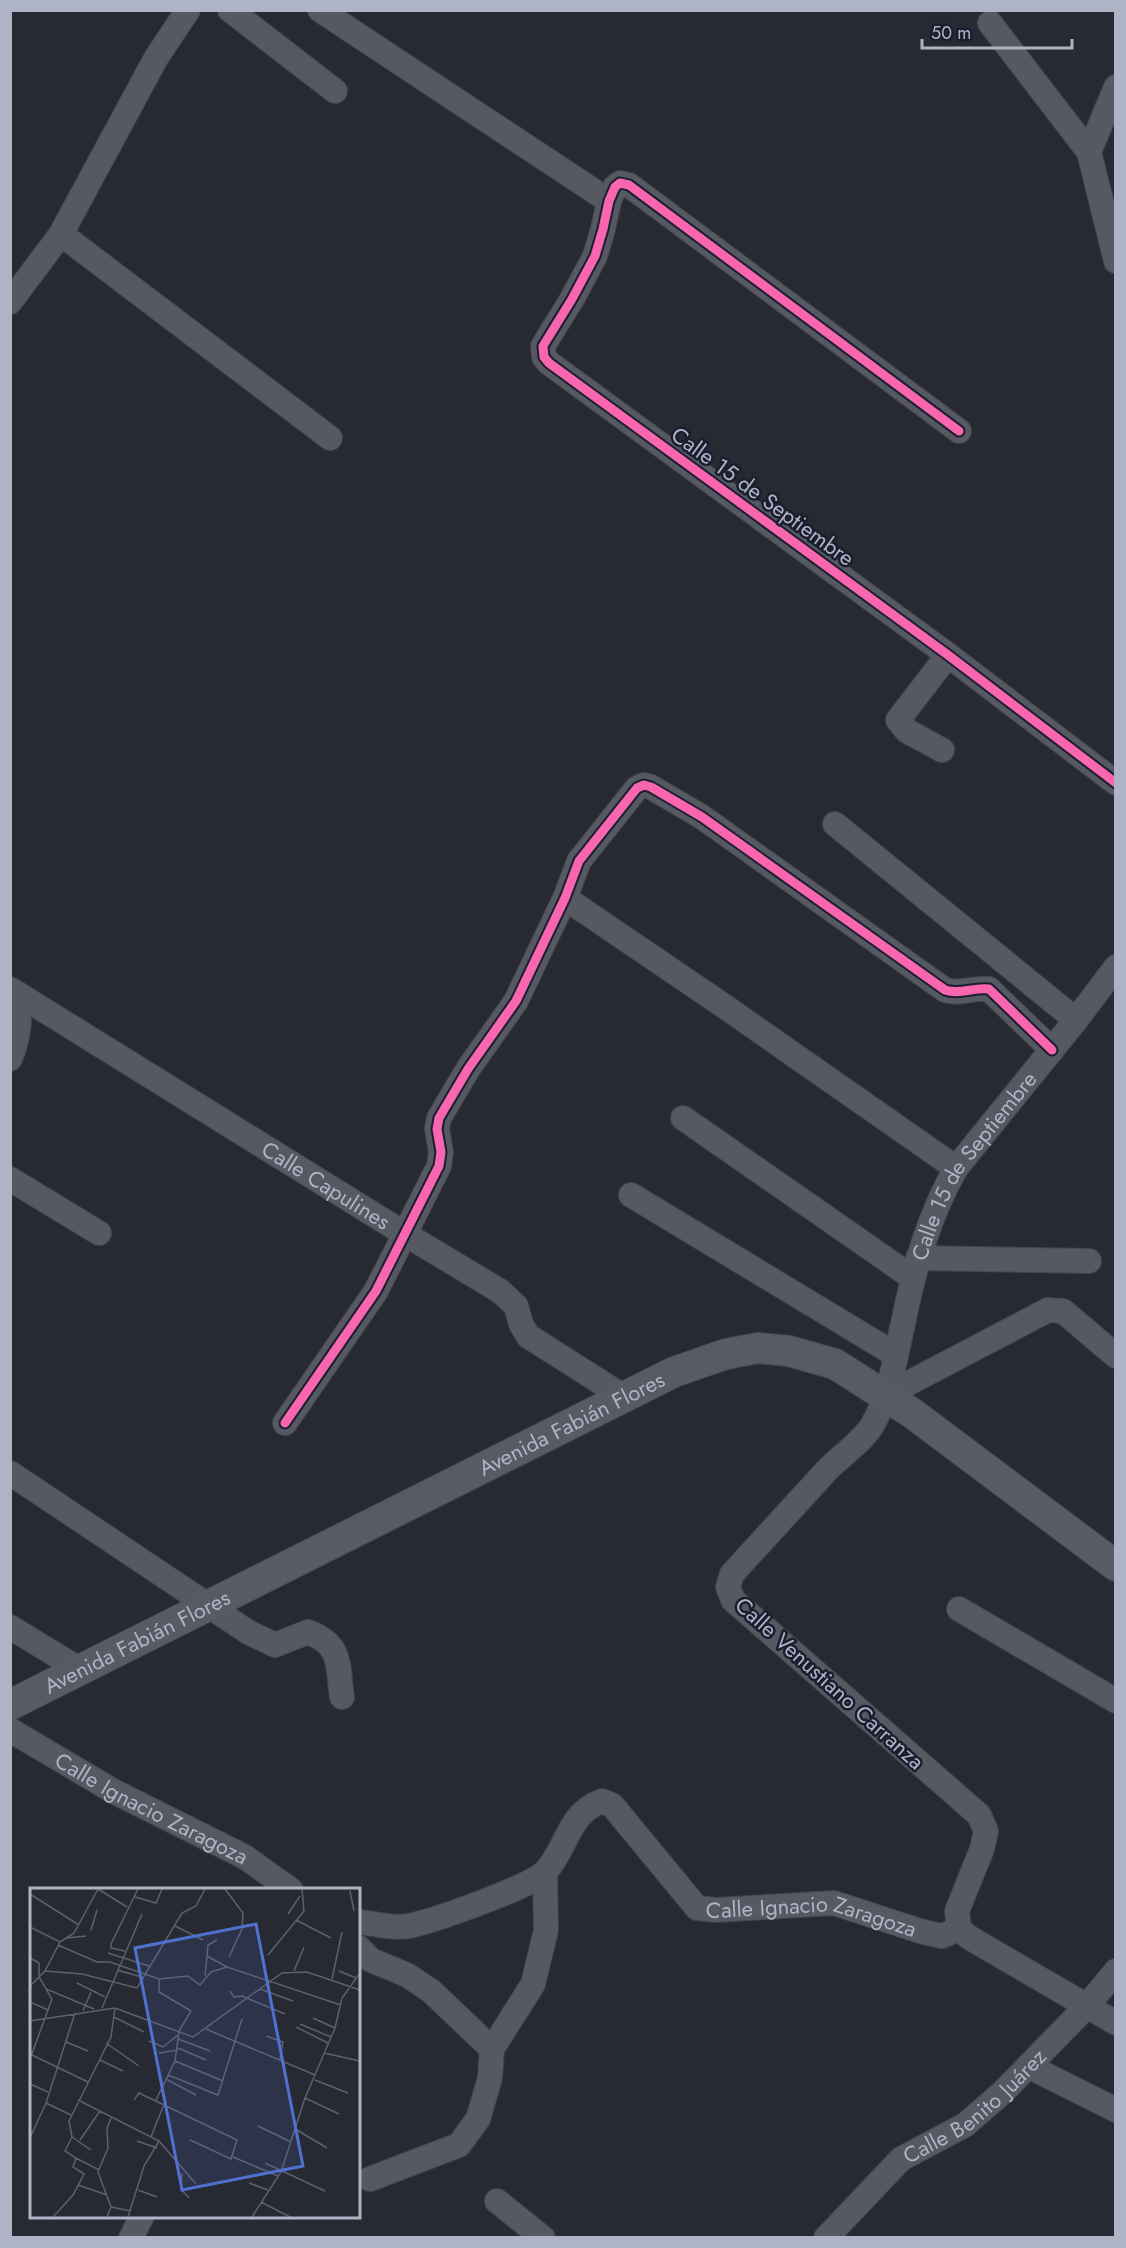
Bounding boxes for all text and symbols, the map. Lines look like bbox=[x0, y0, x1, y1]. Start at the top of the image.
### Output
scale bar bbox=[922, 12, 1072, 50]
text: 50 m bbox=[931, 20, 971, 46]
street label: Calle 15 de Septiembre bbox=[665, 419, 861, 573]
street label: Calle 15 de Septiembre bbox=[903, 1064, 1044, 1264]
street label: Calle Capulines bbox=[256, 1133, 397, 1237]
street label: Avenida Fabián Flores bbox=[473, 1363, 670, 1484]
street label: Avenida Fabián Flores bbox=[38, 1581, 236, 1702]
street label: Calle Venustiano Carranza bbox=[728, 1589, 932, 1777]
street label: Calle Ignacio Zaragoza bbox=[49, 1744, 254, 1872]
street label: Calle Ignacio Zaragoza bbox=[704, 1887, 921, 1945]
inset map bbox=[30, 1888, 360, 2218]
street label: Calle Benito Juárez bbox=[897, 2041, 1053, 2171]

